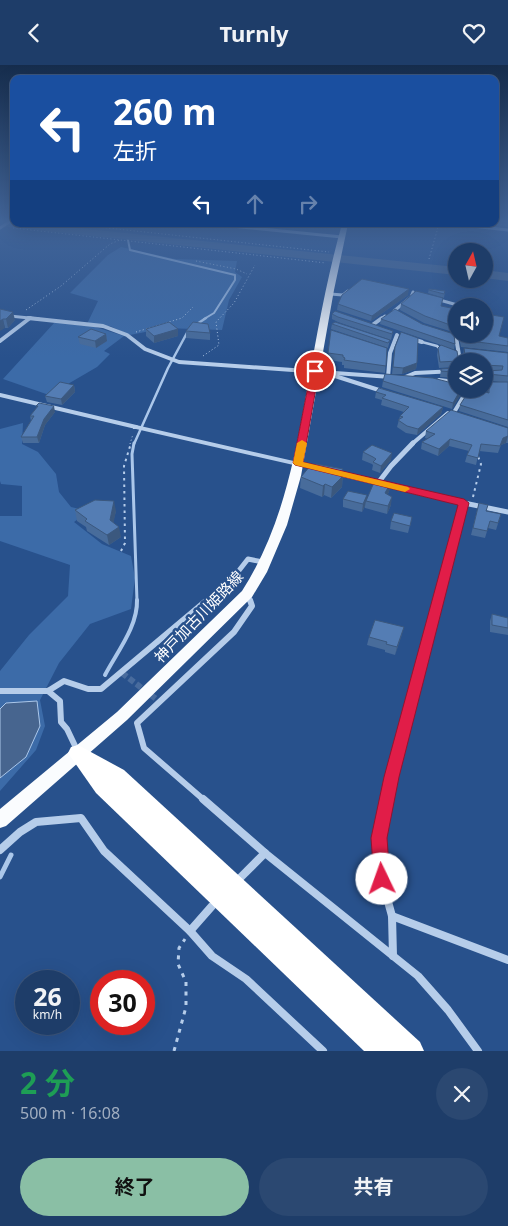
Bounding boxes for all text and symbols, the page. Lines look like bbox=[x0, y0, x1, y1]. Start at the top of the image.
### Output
text: Turnly bbox=[219, 18, 289, 48]
icon: back bbox=[20, 19, 48, 47]
icon: heart bbox=[460, 19, 488, 47]
text: 260 m bbox=[113, 88, 216, 135]
icon: left bbox=[30, 95, 95, 160]
text: 左折 bbox=[113, 135, 157, 165]
icon: left bbox=[188, 190, 216, 218]
icon: ahead bbox=[241, 190, 269, 218]
icon: right bbox=[294, 190, 322, 218]
north arrow bbox=[448, 243, 492, 287]
map controls bbox=[448, 243, 493, 398]
button: sound bbox=[448, 298, 493, 343]
pin bbox=[294, 350, 336, 392]
button: layers bbox=[448, 353, 493, 398]
icon: arrive bbox=[301, 357, 329, 385]
street label: 神戸加古川姫路線 bbox=[149, 566, 247, 666]
position arrow bbox=[355, 852, 407, 904]
speed limit sign: 30 bbox=[90, 970, 155, 1035]
text: 26 bbox=[33, 979, 62, 1013]
text: km/h bbox=[33, 1006, 62, 1023]
text: 2 分 bbox=[20, 1062, 75, 1103]
button: close bbox=[436, 1068, 488, 1120]
text: 500 m · 16:08 bbox=[20, 1102, 120, 1124]
button: 終了 bbox=[20, 1158, 249, 1216]
button: 共有 bbox=[259, 1158, 488, 1216]

